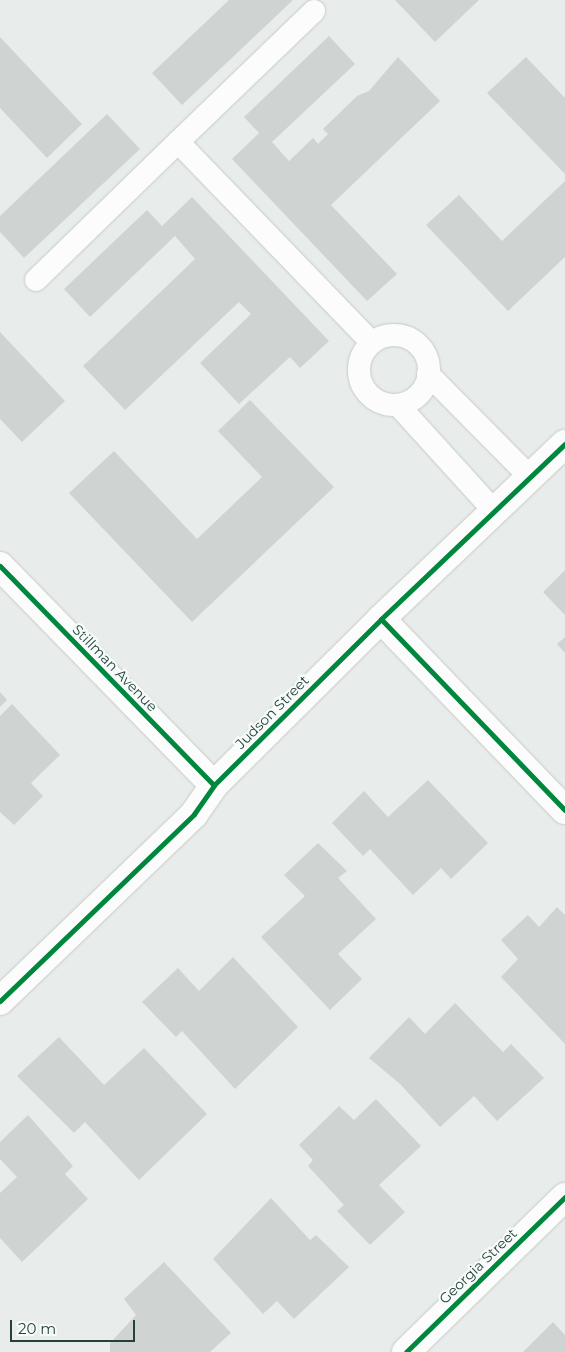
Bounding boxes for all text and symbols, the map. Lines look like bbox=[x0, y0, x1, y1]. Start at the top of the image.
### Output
street label: Stillman Avenue bbox=[69, 621, 161, 715]
street label: Judson Street bbox=[232, 672, 312, 752]
street label: Georgia Street bbox=[436, 1225, 520, 1307]
scale bar bbox=[12, 1310, 138, 1342]
text: 20 m bbox=[18, 1319, 56, 1338]

